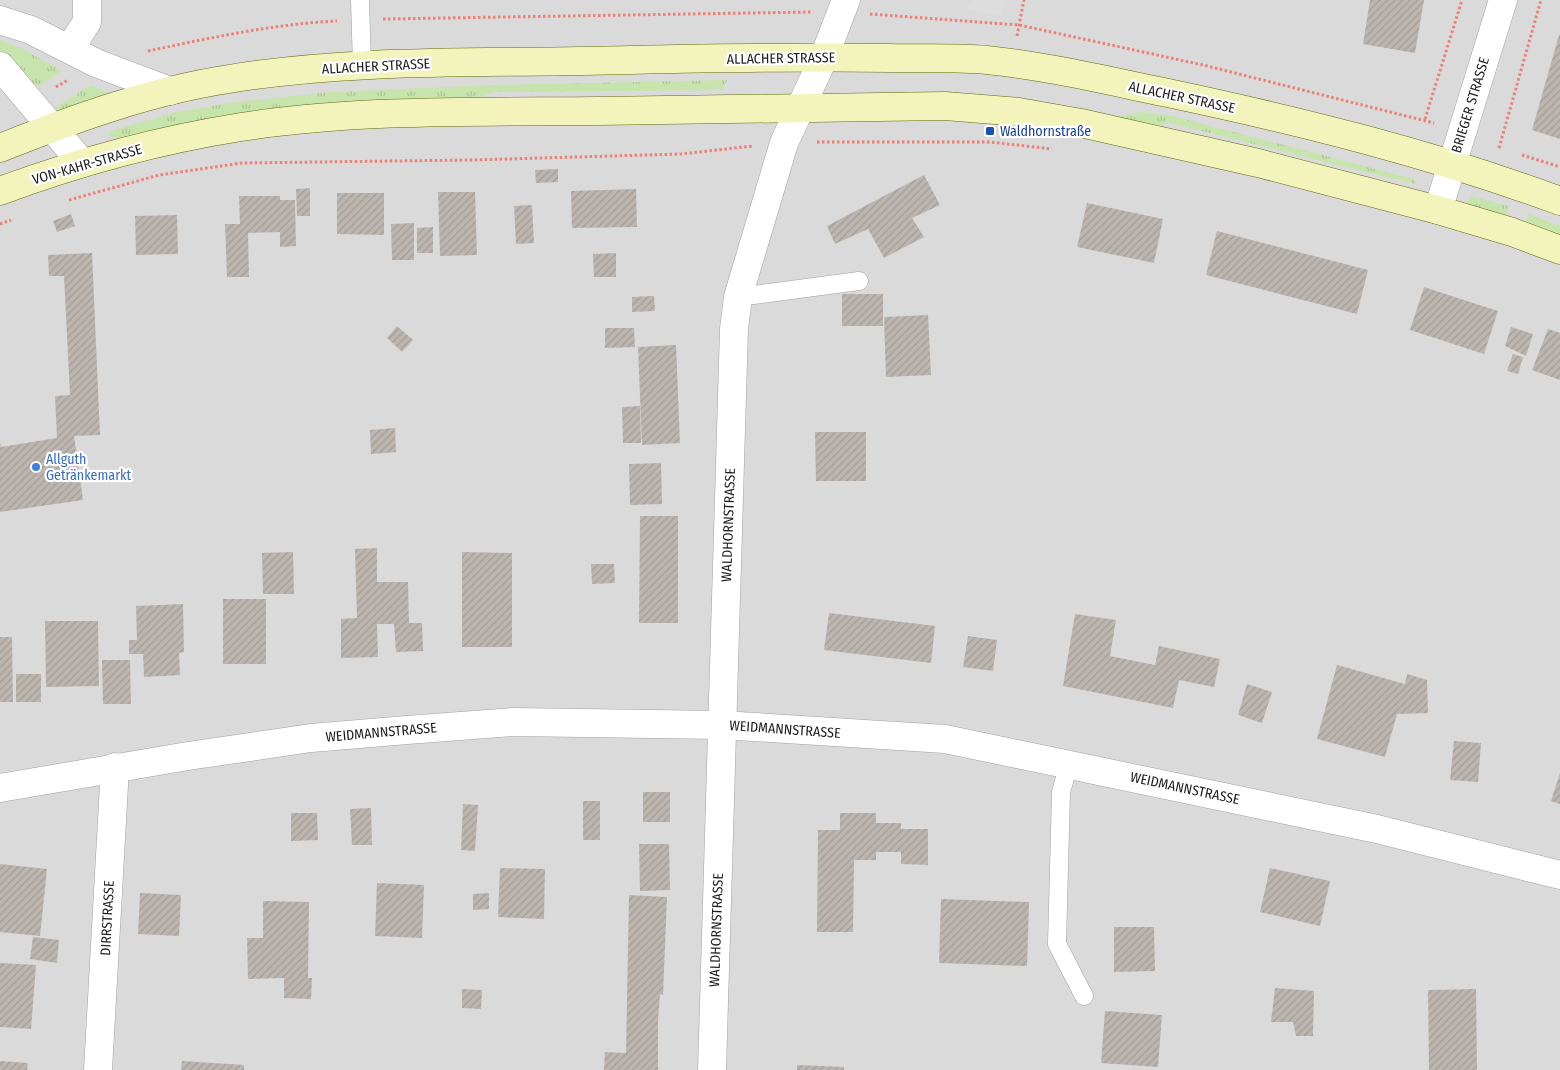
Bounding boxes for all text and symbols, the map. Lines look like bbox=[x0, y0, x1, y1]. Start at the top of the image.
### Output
street label: ALLACHER STRASSE bbox=[727, 49, 836, 68]
street label: ALLACHER STRASSE bbox=[321, 55, 431, 78]
street label: BRIEGER STRASSE bbox=[1448, 55, 1493, 155]
street label: ALLACHER STRASSE bbox=[1127, 78, 1237, 117]
place label: Waldhornstraße bbox=[1000, 123, 1091, 140]
marker: Waldhornstraße bbox=[984, 125, 996, 137]
street label: VON-KAHR-STRASSE bbox=[30, 141, 144, 188]
place label: Allguth Getränkemarkt bbox=[46, 451, 132, 484]
marker: Allguth Getränkemarkt bbox=[30, 461, 42, 473]
street label: WALDHORNSTRASSE bbox=[718, 467, 739, 582]
street label: WEIDMANNSTRASSE bbox=[729, 717, 842, 742]
street label: WEIDMANNSTRASSE bbox=[325, 719, 438, 746]
street label: WEIDMANNSTRASSE bbox=[1129, 769, 1242, 808]
street label: WALDHORNSTRASSE bbox=[706, 872, 727, 987]
street label: DIRRSTRASSE bbox=[97, 880, 118, 956]

